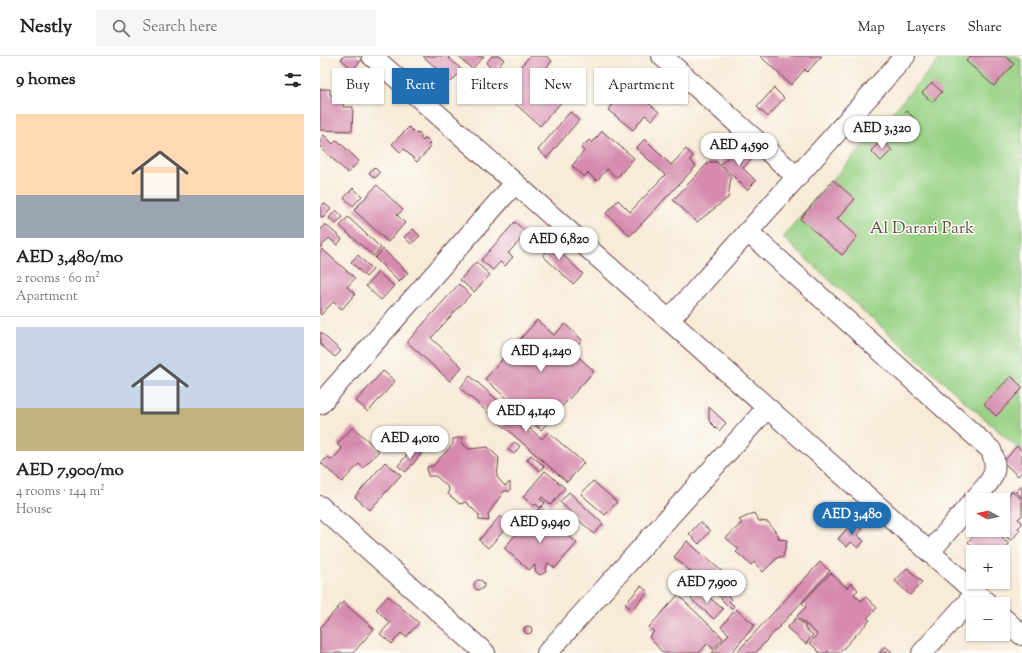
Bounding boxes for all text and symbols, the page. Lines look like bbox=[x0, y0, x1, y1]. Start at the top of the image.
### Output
search box bbox=[96, 10, 376, 46]
text: Nestly bbox=[20, 14, 72, 41]
icon: search bbox=[110, 17, 132, 39]
text: Search here bbox=[142, 17, 218, 38]
text: Map bbox=[858, 18, 885, 38]
text: Layers bbox=[907, 18, 945, 38]
text: Share bbox=[967, 18, 1002, 38]
text: 9 homes bbox=[16, 68, 75, 92]
chip: Buy bbox=[332, 68, 384, 104]
chip: Rent bbox=[392, 68, 449, 104]
chip: Filters bbox=[457, 68, 522, 104]
chip: New bbox=[530, 68, 586, 104]
chip: Apartment bbox=[594, 68, 688, 104]
icon: filters bbox=[282, 69, 304, 91]
pin: AED 3,320 bbox=[836, 116, 928, 150]
text: AED 3,320 bbox=[853, 120, 911, 138]
pin: AED 4,590 bbox=[693, 133, 785, 167]
text: AED 4,590 bbox=[709, 137, 769, 155]
icon: home bbox=[124, 140, 196, 212]
park label: Al Darari Park bbox=[870, 217, 974, 241]
pin: AED 6,820 bbox=[513, 227, 605, 261]
text: AED 6,820 bbox=[529, 231, 589, 249]
text: AED 3,480/mo bbox=[16, 246, 123, 270]
text: 2 rooms · 60 m² bbox=[16, 270, 100, 288]
text: Apartment bbox=[16, 288, 77, 306]
pin: AED 4,240 bbox=[495, 339, 587, 373]
text: AED 4,240 bbox=[511, 343, 571, 361]
icon: home bbox=[124, 353, 196, 425]
pin: AED 4,140 bbox=[480, 399, 572, 433]
text: AED 4,140 bbox=[496, 403, 556, 421]
pin: AED 4,010 bbox=[364, 426, 456, 460]
text: AED 4,010 bbox=[381, 430, 439, 448]
text: AED 7,900/mo bbox=[16, 459, 124, 483]
text: 4 rooms · 144 m² bbox=[16, 483, 105, 501]
north arrow bbox=[966, 493, 1010, 537]
map controls bbox=[966, 493, 1010, 641]
text: House bbox=[16, 501, 52, 519]
pin: AED 3,480 bbox=[806, 502, 898, 536]
text: AED 3,480 bbox=[822, 506, 882, 524]
pin: AED 9,940 bbox=[494, 510, 586, 544]
text: AED 9,940 bbox=[510, 514, 570, 532]
button: + bbox=[966, 545, 1010, 589]
pin: AED 7,900 bbox=[661, 570, 753, 604]
text: AED 7,900 bbox=[677, 574, 737, 592]
button: − bbox=[966, 597, 1010, 641]

